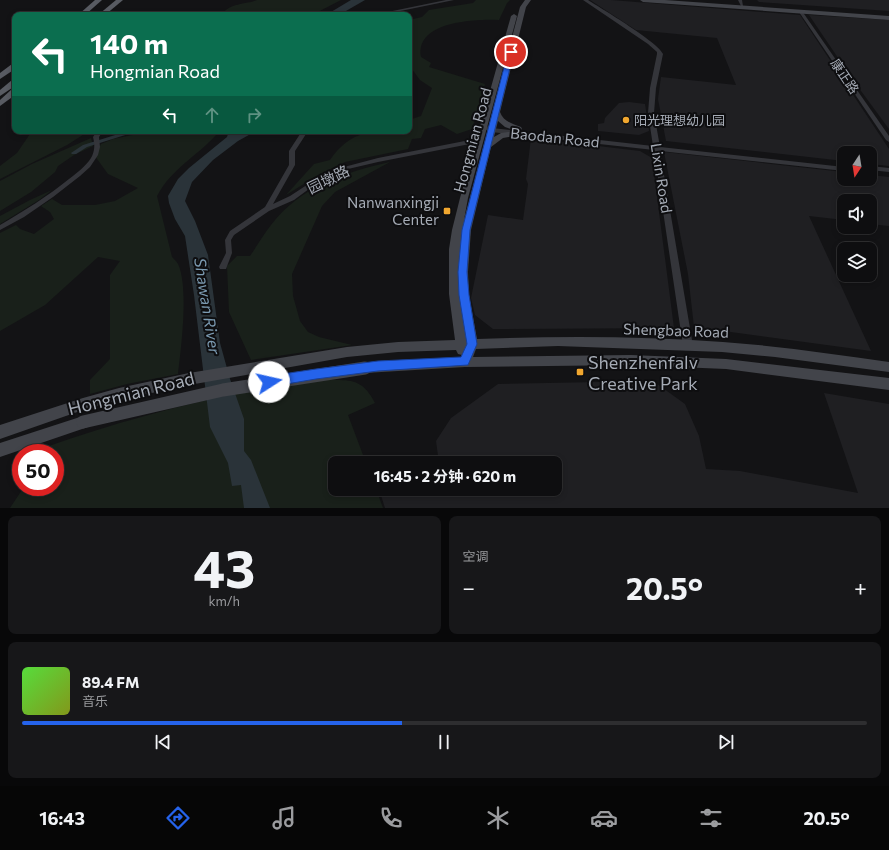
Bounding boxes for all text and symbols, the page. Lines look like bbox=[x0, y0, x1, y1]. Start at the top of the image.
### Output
text: 140 m bbox=[90, 26, 168, 60]
icon: left bbox=[24, 28, 76, 80]
pin bbox=[494, 35, 528, 69]
icon: arrive bbox=[500, 41, 522, 63]
street label: 康正路 bbox=[827, 55, 863, 97]
text: Hongmian Road bbox=[90, 60, 220, 82]
street label: Hongmian Road bbox=[449, 85, 495, 195]
icon: left bbox=[159, 104, 181, 126]
icon: ahead bbox=[201, 104, 223, 126]
icon: right bbox=[243, 104, 265, 126]
place label: 阳光理想幼儿园 bbox=[634, 112, 725, 128]
marker: 阳光理想幼儿园 bbox=[621, 115, 631, 125]
street label: Baodan Road bbox=[510, 123, 600, 151]
street label: Lixin Road bbox=[648, 142, 676, 214]
north arrow bbox=[837, 146, 877, 186]
map controls bbox=[837, 146, 877, 282]
street label: 园墩路 bbox=[304, 161, 352, 197]
place label: Nanwanxingji Center bbox=[347, 193, 439, 228]
button: sound bbox=[837, 194, 877, 234]
marker: Nanwanxingji Center bbox=[442, 206, 452, 216]
button: layers bbox=[837, 242, 877, 282]
water label: Shawan River bbox=[191, 256, 225, 356]
street label: Shengbao Road bbox=[623, 319, 729, 341]
place label: Shenzhenfalv Creative Park bbox=[588, 351, 698, 394]
position arrow bbox=[248, 361, 290, 403]
street label: Hongmian Road bbox=[65, 367, 197, 419]
marker: Shenzhenfalv Creative Park bbox=[575, 367, 585, 377]
speed limit sign: 50 bbox=[12, 444, 64, 496]
text: 16:45 · 2 分钟 · 620 m bbox=[374, 467, 516, 485]
text: 43 bbox=[193, 535, 255, 599]
text: 空调 bbox=[463, 548, 489, 564]
text: 20.5° bbox=[626, 569, 703, 606]
text: − bbox=[463, 574, 475, 601]
text: + bbox=[854, 574, 867, 601]
text: km/h bbox=[208, 593, 240, 609]
text: 89.4 FM bbox=[82, 673, 139, 691]
text: 音乐 bbox=[82, 693, 108, 709]
icon: previous bbox=[152, 731, 174, 753]
icon: pause bbox=[433, 731, 455, 753]
icon: next bbox=[715, 731, 737, 753]
icon: directions bbox=[164, 804, 192, 832]
icon: music bbox=[270, 804, 298, 832]
icon: phone bbox=[377, 804, 405, 832]
icon: climate bbox=[484, 804, 512, 832]
icon: car bbox=[590, 804, 618, 832]
icon: filters bbox=[697, 804, 725, 832]
text: 16:43 bbox=[39, 807, 85, 829]
text: 20.5° bbox=[803, 807, 850, 829]

